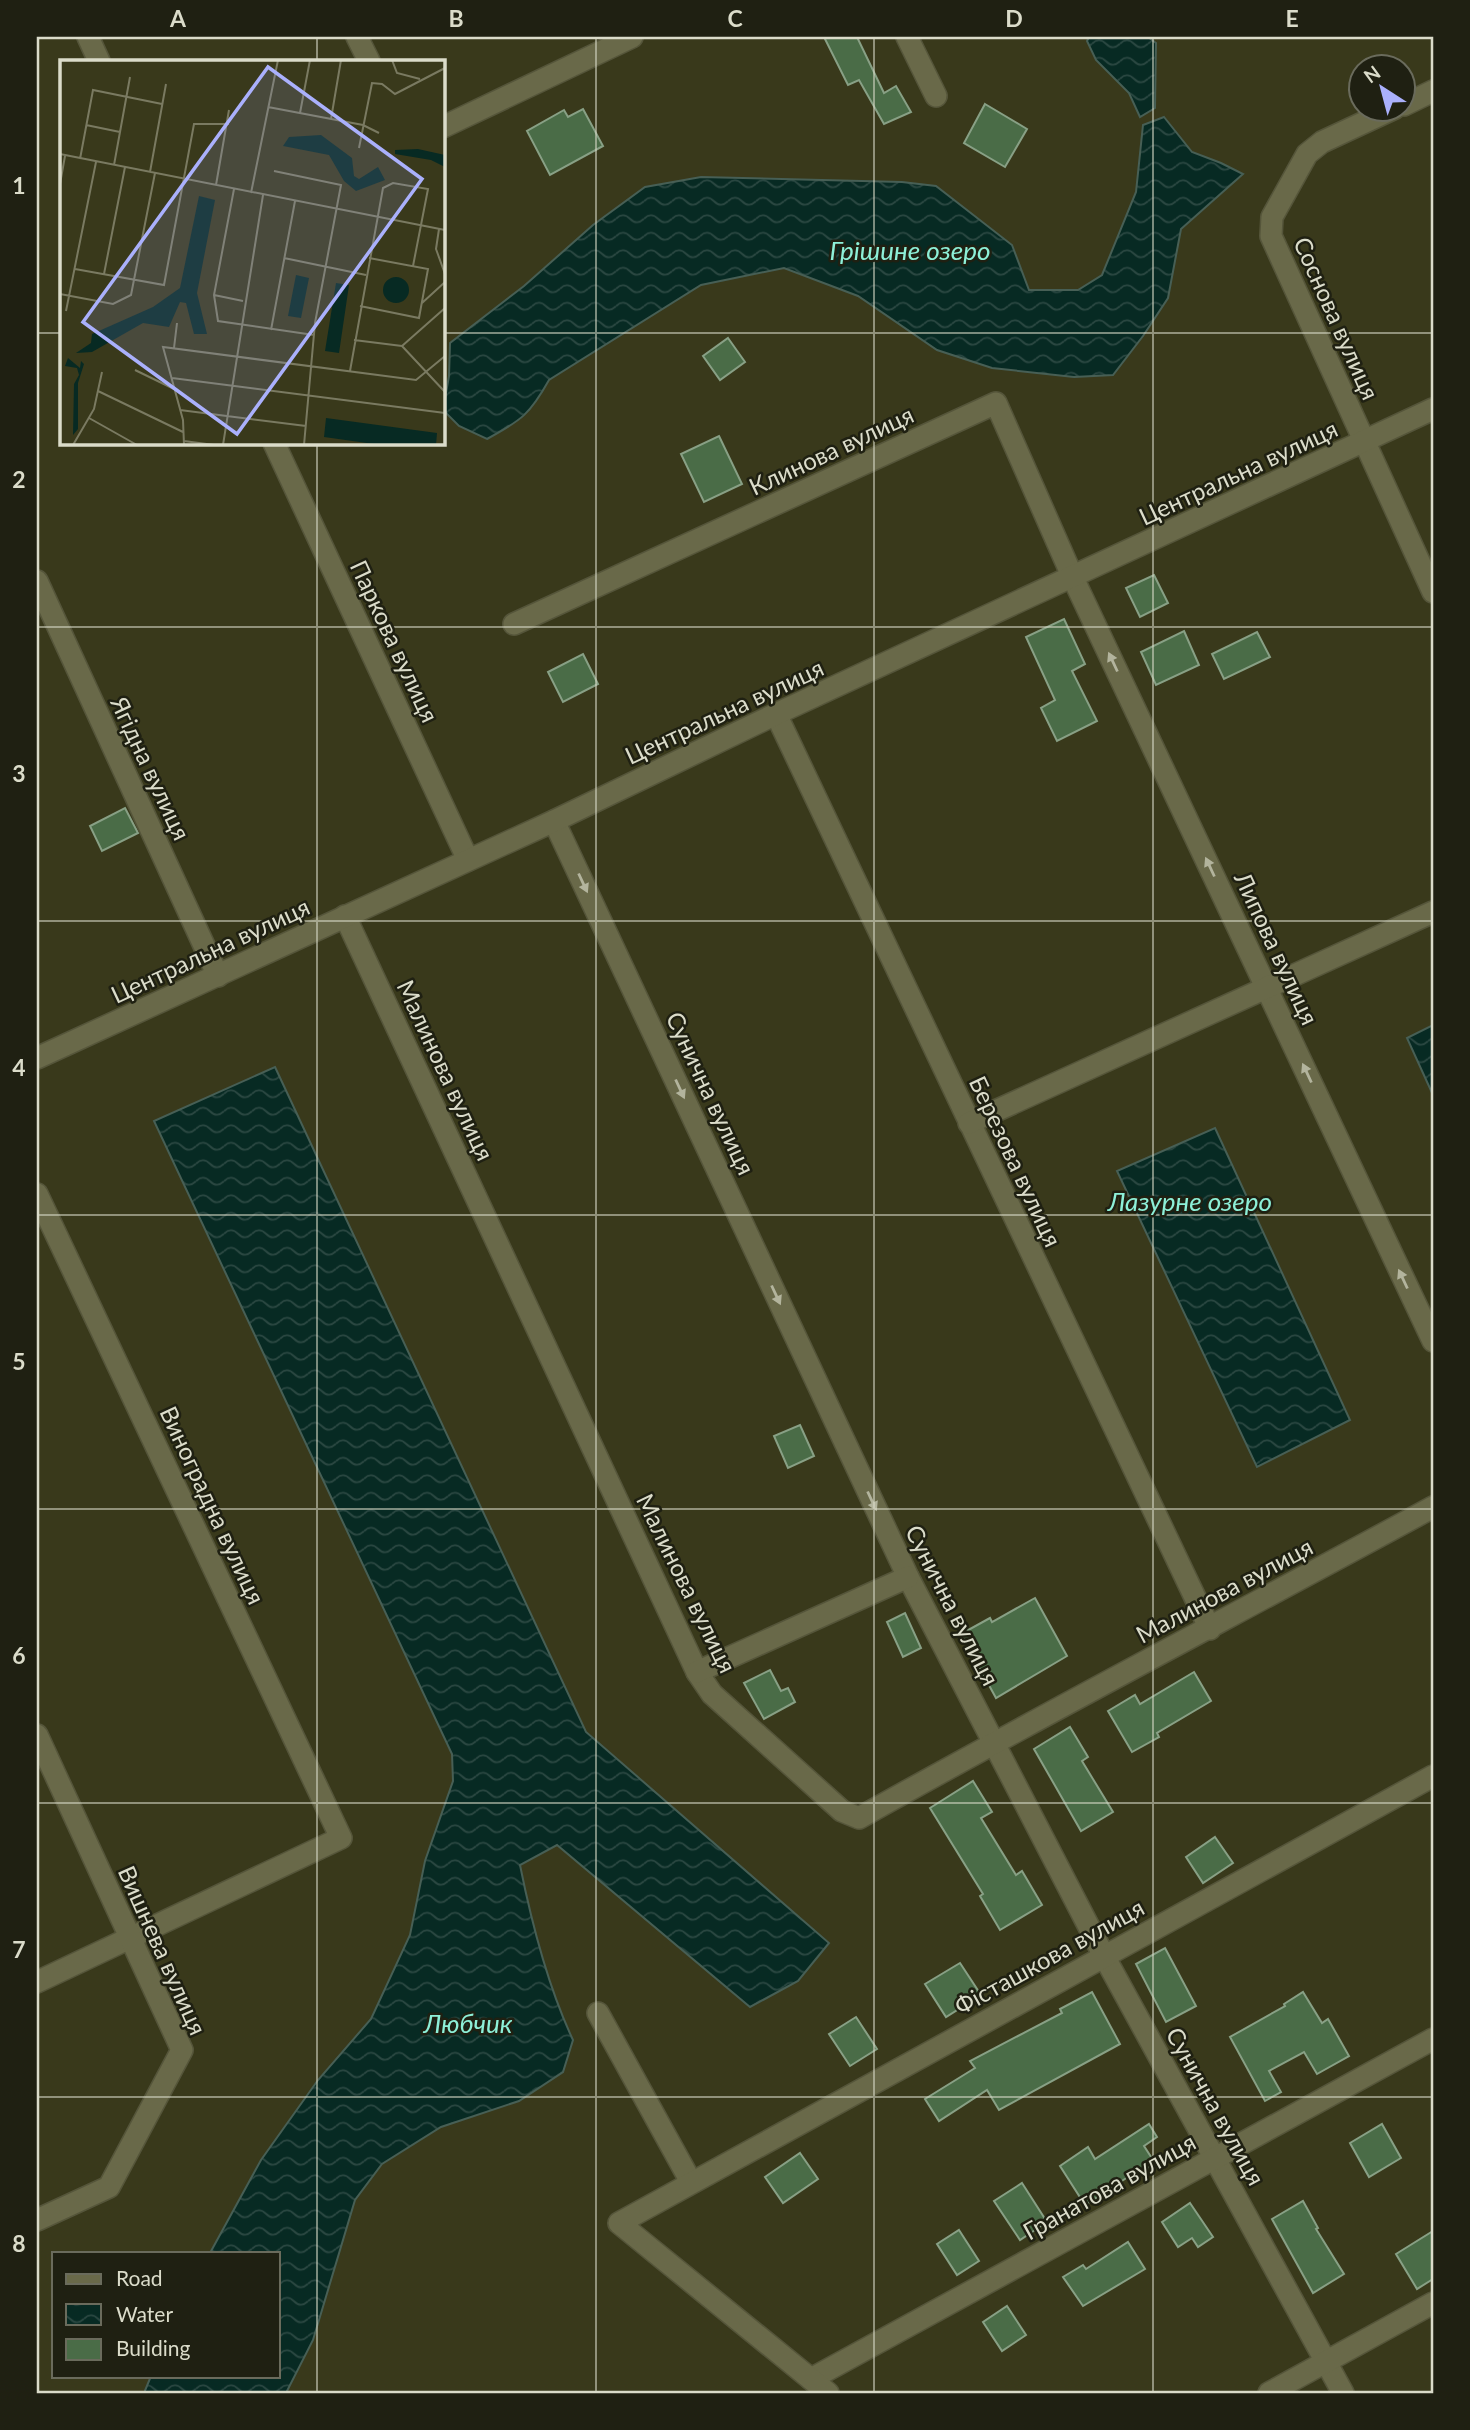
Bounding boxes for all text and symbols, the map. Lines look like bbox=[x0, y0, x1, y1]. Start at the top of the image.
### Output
text: A bbox=[169, 4, 187, 32]
text: B bbox=[448, 4, 464, 32]
text: C bbox=[727, 4, 743, 32]
text: D bbox=[1005, 4, 1023, 32]
text: E bbox=[1285, 4, 1299, 32]
north arrow bbox=[1348, 52, 1418, 122]
inset map bbox=[60, 60, 444, 444]
text: N bbox=[1359, 60, 1384, 87]
text: 1 bbox=[12, 171, 26, 199]
street label: Соснова вулиця bbox=[1288, 232, 1386, 404]
water label: Грішине озеро bbox=[829, 234, 991, 266]
street label: Клинова вулиця bbox=[744, 399, 918, 501]
street label: Центральна вулиця bbox=[1134, 413, 1342, 531]
text: 2 bbox=[12, 465, 26, 493]
street label: Паркова вулиця bbox=[345, 555, 445, 727]
street label: Центральна вулиця bbox=[620, 652, 828, 770]
one-way arrow bbox=[1107, 652, 1118, 672]
street label: Ягідна вулиця bbox=[105, 691, 197, 844]
text: 3 bbox=[12, 759, 26, 787]
one-way arrow bbox=[1205, 857, 1216, 877]
street label: Липова вулиця bbox=[1229, 866, 1325, 1029]
one-way arrow bbox=[577, 873, 589, 893]
street label: Центральна вулиця bbox=[106, 891, 314, 1009]
street label: Малинова вулиця bbox=[391, 975, 501, 1165]
street label: Сунична вулиця bbox=[661, 1007, 761, 1179]
text: 4 bbox=[12, 1053, 26, 1081]
one-way arrow bbox=[1301, 1063, 1313, 1083]
street label: Березова вулиця bbox=[964, 1071, 1068, 1251]
one-way arrow bbox=[674, 1079, 685, 1099]
water label: Лазурне озеро bbox=[1107, 1185, 1272, 1217]
one-way arrow bbox=[1398, 1269, 1409, 1289]
one-way arrow bbox=[770, 1285, 782, 1305]
text: 5 bbox=[12, 1347, 26, 1375]
street label: Виноградна вулиця bbox=[154, 1401, 272, 1609]
street label: Малинова вулиця bbox=[631, 1489, 743, 1677]
one-way arrow bbox=[867, 1491, 878, 1511]
street label: Сунична вулиця bbox=[900, 1520, 1006, 1690]
street label: Малинова вулиця bbox=[1131, 1531, 1317, 1649]
text: 6 bbox=[12, 1641, 26, 1669]
street label: Вишнева вулиця bbox=[113, 1861, 213, 2039]
street label: Фісташкова вулиця bbox=[949, 1892, 1149, 2020]
text: 7 bbox=[12, 1935, 26, 1963]
water label: Любчик bbox=[423, 2007, 513, 2039]
street label: Сунична вулиця bbox=[1161, 2022, 1271, 2190]
street label: Гранатова вулиця bbox=[1018, 2127, 1200, 2245]
text: 8 bbox=[12, 2229, 26, 2257]
legend bbox=[52, 2252, 280, 2378]
text: Road bbox=[116, 2265, 163, 2290]
text: Water bbox=[116, 2301, 173, 2326]
text: Building bbox=[116, 2335, 191, 2360]

